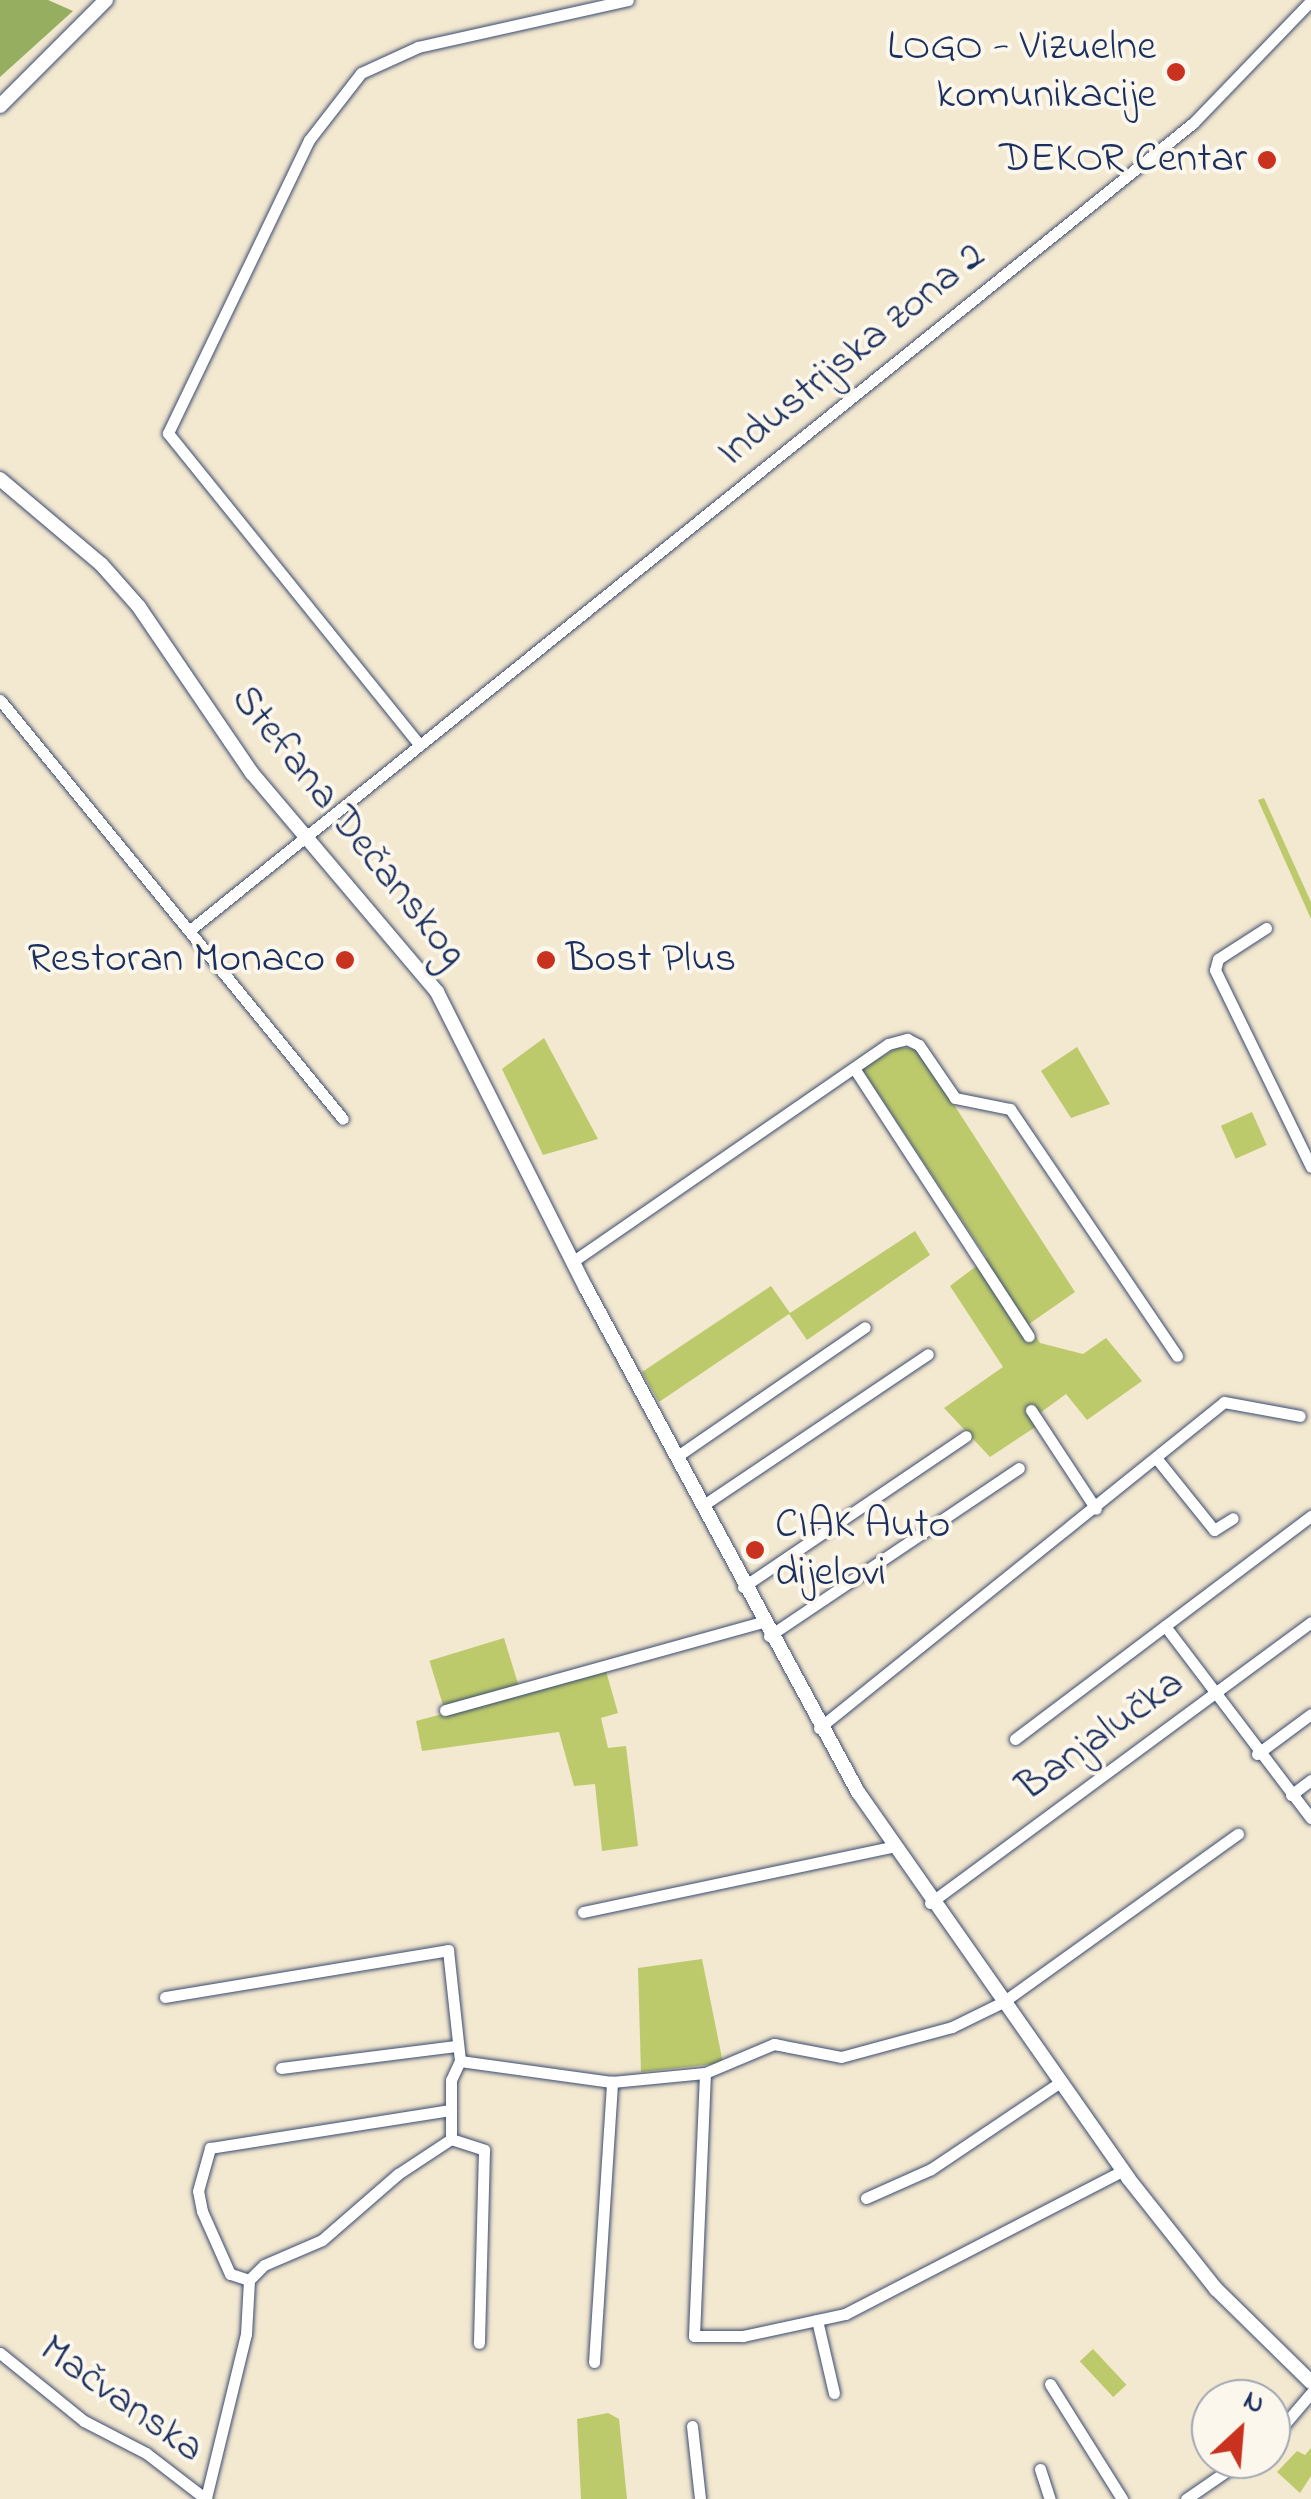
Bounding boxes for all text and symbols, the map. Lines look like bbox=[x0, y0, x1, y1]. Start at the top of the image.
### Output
place label: LOGO - Vizuelne komunikacije bbox=[887, 23, 1156, 121]
marker: LOGO - Vizuelne komunikacije bbox=[1165, 61, 1187, 83]
place label: DEKOR Centar bbox=[999, 135, 1247, 185]
marker: DEKOR Centar bbox=[1256, 149, 1278, 171]
street label: Industrijska zona 2 bbox=[708, 232, 996, 478]
street label: Stefana Dečanskog bbox=[219, 676, 477, 978]
place label: Restoran Monaco bbox=[28, 935, 325, 985]
place label: Bost Plus bbox=[566, 935, 736, 985]
marker: Restoran Monaco bbox=[334, 949, 356, 971]
marker: Bost Plus bbox=[535, 949, 557, 971]
place label: CIAK Auto dijelovi bbox=[775, 1501, 950, 1600]
marker: CIAK Auto dijelovi bbox=[744, 1539, 766, 1561]
street label: Banjalučka bbox=[1008, 1659, 1194, 1813]
street label: Mačvanska bbox=[29, 2325, 213, 2475]
north arrow bbox=[1191, 2379, 1291, 2479]
text: N bbox=[1236, 2381, 1271, 2426]

